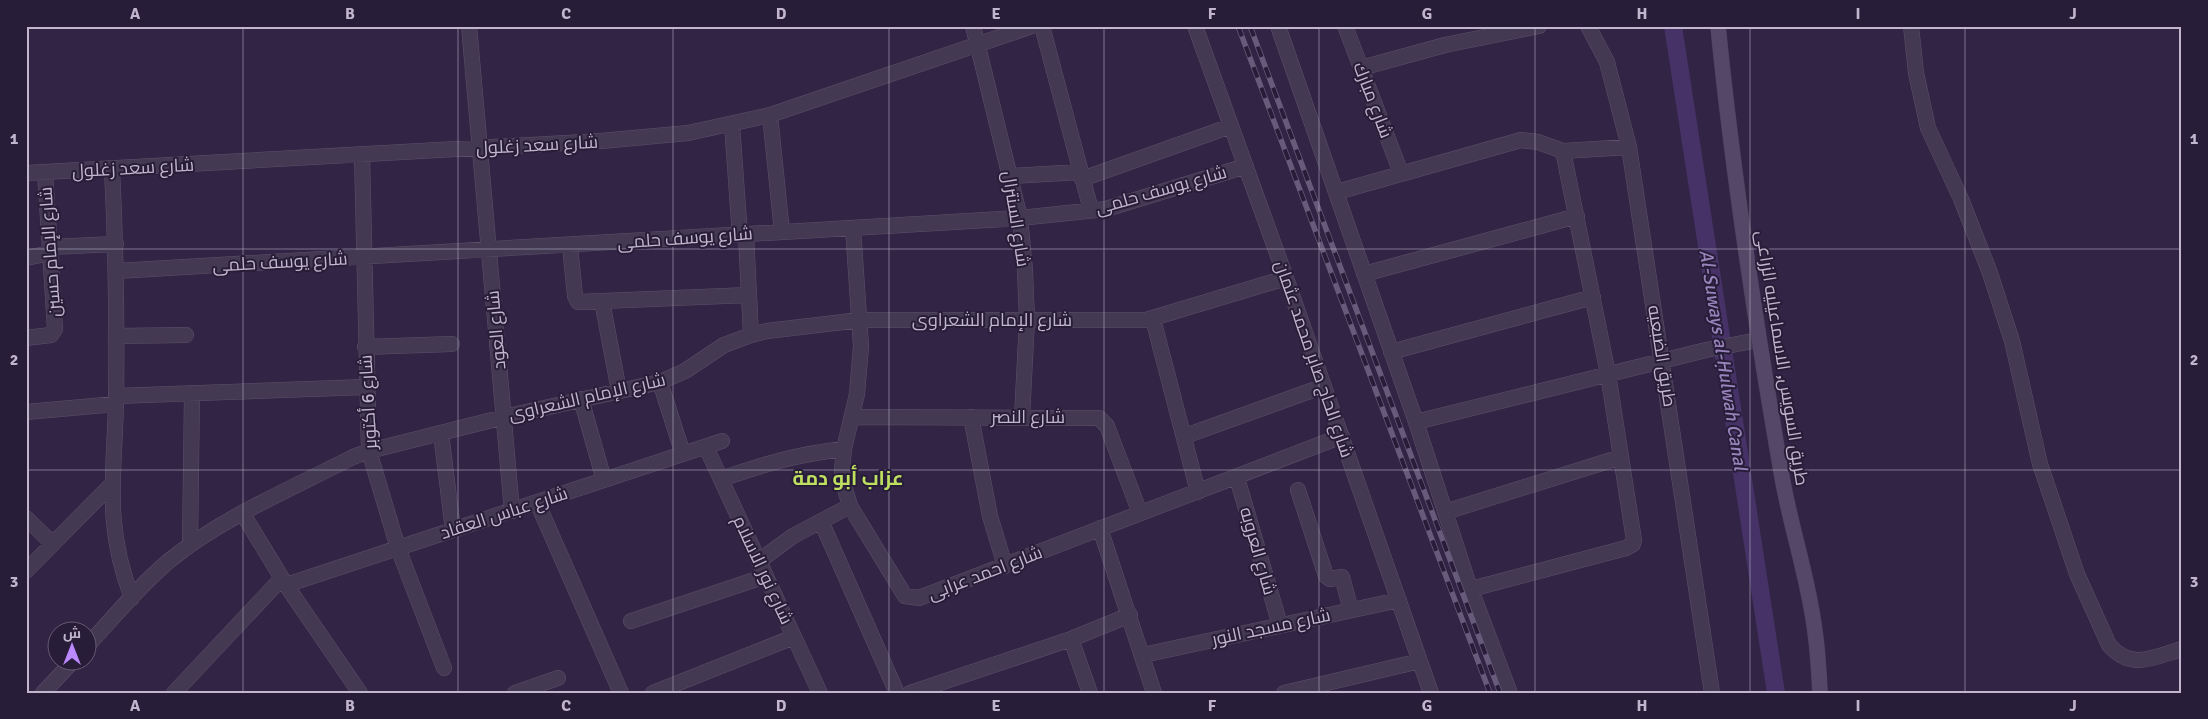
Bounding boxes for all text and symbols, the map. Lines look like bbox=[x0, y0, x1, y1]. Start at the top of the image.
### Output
text: A bbox=[130, 4, 141, 24]
text: B bbox=[345, 4, 355, 24]
text: C bbox=[561, 4, 571, 24]
text: D bbox=[776, 4, 787, 24]
text: E bbox=[991, 4, 1001, 24]
text: F bbox=[1208, 4, 1217, 24]
text: G bbox=[1422, 4, 1432, 24]
text: H bbox=[1637, 4, 1647, 24]
text: I bbox=[1855, 4, 1861, 24]
text: J bbox=[2069, 4, 2077, 24]
street label: شارع مبارك bbox=[1347, 59, 1398, 142]
text: 1 bbox=[10, 129, 19, 149]
text: 1 bbox=[2190, 129, 2199, 149]
street label: شارع سعد زغلول bbox=[475, 131, 599, 160]
street label: شارع سعد زغلول bbox=[71, 154, 195, 183]
street label: شارع يوسف حلمى bbox=[1093, 161, 1229, 220]
street label: شارع السنترال bbox=[997, 169, 1034, 269]
street label: شارع الإمام حسين bbox=[34, 186, 67, 318]
street label: شارع يوسف حلمى bbox=[617, 222, 753, 255]
street label: طريق السويس, الاسماعيليه الزراعى bbox=[1750, 229, 1813, 487]
street label: شارع يوسف حلمى bbox=[212, 247, 348, 278]
water label: Al-Suways al-Ḥulwah Canal bbox=[1694, 248, 1753, 474]
street label: شارع الحاج صابر محمد عثمان bbox=[1269, 258, 1358, 461]
street label: شارع العود bbox=[482, 290, 511, 370]
street label: طريق الضبعيه bbox=[1642, 304, 1681, 409]
street label: شارع الإمام الشعراوى bbox=[912, 309, 1072, 332]
text: 2 bbox=[10, 350, 18, 370]
text: 2 bbox=[2190, 350, 2198, 370]
street label: شارع 6 أكتوبر bbox=[355, 354, 383, 451]
street label: شارع الإمام الشعراوى bbox=[506, 368, 668, 427]
street label: شارع النصر bbox=[990, 406, 1065, 429]
district label: عزاب أبو دمة bbox=[793, 464, 904, 491]
street label: شارع عباس العقاد bbox=[438, 482, 571, 545]
street label: شارع العروبه bbox=[1234, 504, 1281, 598]
street label: شارع نور الاسلام bbox=[727, 512, 798, 628]
street label: شارع احمد عرابى bbox=[925, 541, 1046, 606]
text: 3 bbox=[10, 572, 18, 592]
text: 3 bbox=[2190, 572, 2198, 592]
street label: شارع مسجد النور bbox=[1209, 604, 1332, 651]
north arrow bbox=[48, 622, 98, 672]
text: ش bbox=[63, 625, 81, 642]
text: A bbox=[130, 696, 141, 716]
text: B bbox=[345, 696, 355, 716]
text: C bbox=[561, 696, 571, 716]
text: D bbox=[776, 696, 787, 716]
text: E bbox=[991, 696, 1001, 716]
text: F bbox=[1208, 696, 1217, 716]
text: G bbox=[1422, 696, 1432, 716]
text: H bbox=[1637, 696, 1647, 716]
text: I bbox=[1855, 696, 1861, 716]
text: J bbox=[2069, 696, 2077, 716]

